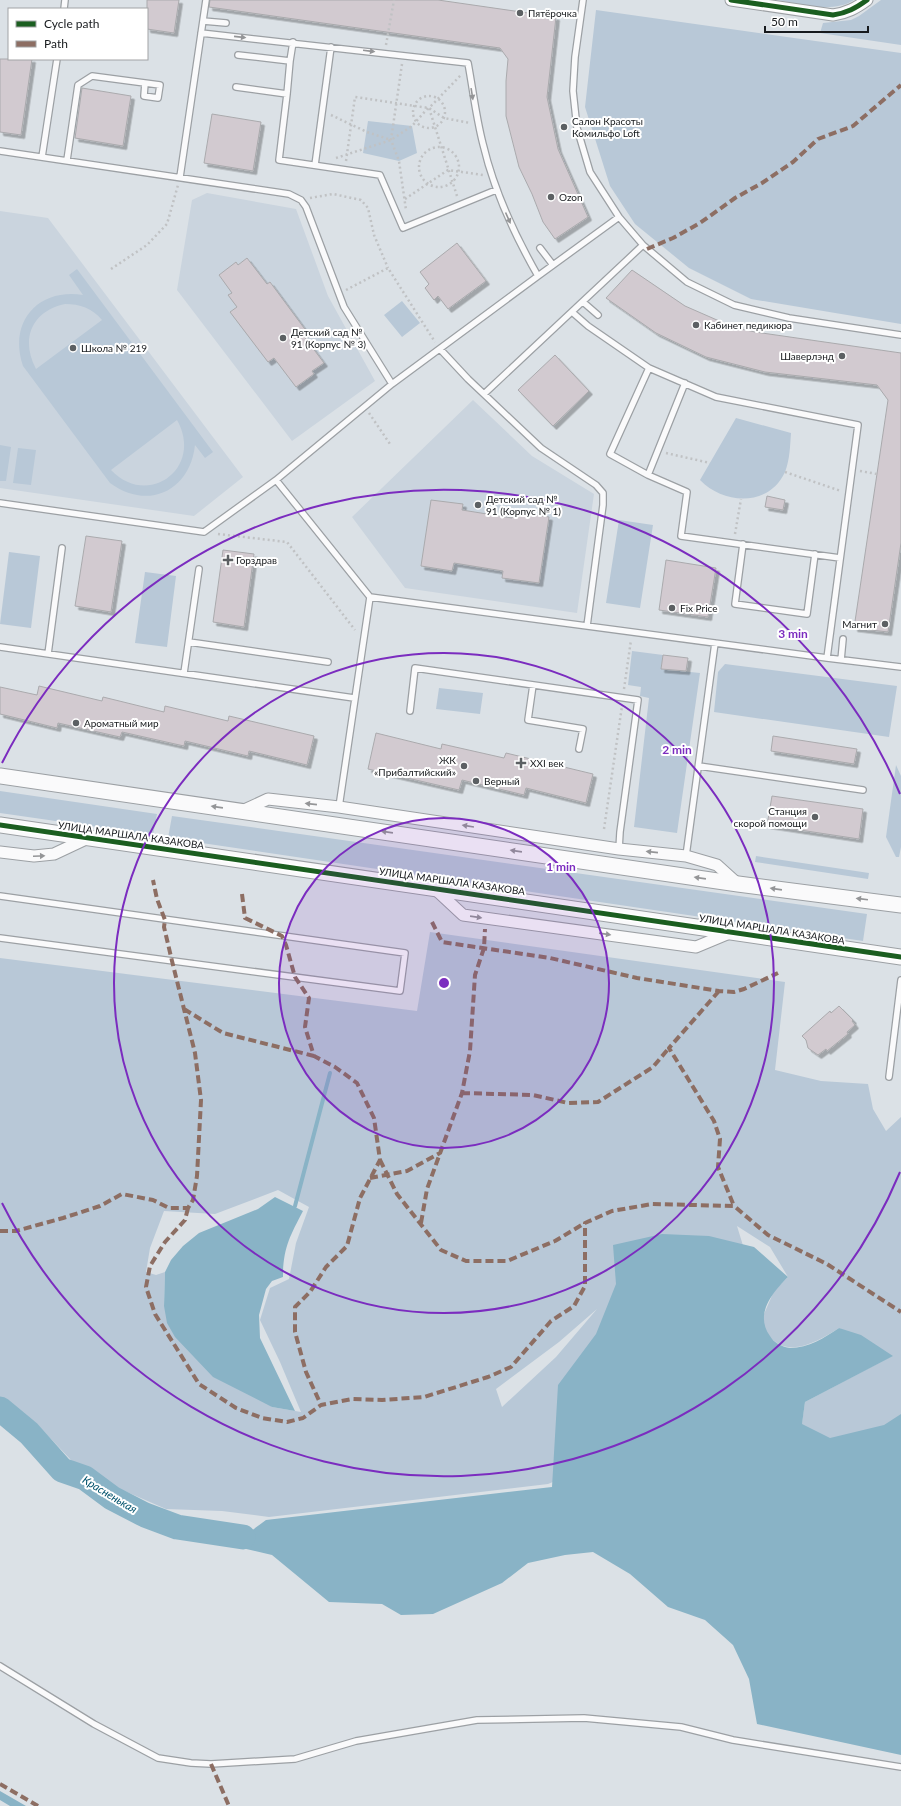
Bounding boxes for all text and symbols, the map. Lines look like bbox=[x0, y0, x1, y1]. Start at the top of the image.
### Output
place label: Пятёрочка bbox=[528, 7, 577, 19]
legend bbox=[8, 8, 148, 60]
marker: Пятёрочка bbox=[515, 8, 525, 18]
scale bar bbox=[765, 8, 868, 34]
text: 50 m bbox=[771, 14, 798, 29]
text: Cycle path bbox=[44, 16, 99, 31]
one-way arrow bbox=[234, 33, 246, 40]
text: Path bbox=[44, 36, 68, 51]
one-way arrow bbox=[363, 48, 375, 54]
one-way arrow bbox=[470, 88, 476, 100]
place label: Салон Красоты Комильфо Loft bbox=[572, 115, 643, 139]
marker: Салон Красоты Комильфо Loft bbox=[559, 122, 569, 132]
place label: Ozon bbox=[559, 191, 583, 203]
marker: Ozon bbox=[546, 192, 556, 202]
one-way arrow bbox=[506, 213, 512, 225]
place label: Кабинет педикюра bbox=[704, 319, 792, 331]
marker: Кабинет педикюра bbox=[691, 320, 701, 330]
place label: Детский сад № 91 (Корпус № 3) bbox=[291, 326, 366, 350]
marker: Детский сад № 91 (Корпус № 3) bbox=[278, 333, 288, 343]
place label: Школа № 219 bbox=[81, 342, 147, 354]
marker: Школа № 219 bbox=[68, 343, 78, 353]
place label: Шаверлэнд bbox=[780, 350, 834, 362]
marker: Шаверлэнд bbox=[837, 351, 847, 361]
place label: Детский сад № 91 (Корпус № 1) bbox=[486, 493, 561, 517]
marker: Детский сад № 91 (Корпус № 1) bbox=[473, 500, 483, 510]
place label: Горздрав bbox=[236, 554, 277, 566]
marker: Горздрав bbox=[223, 555, 233, 565]
place label: Fix Price bbox=[680, 602, 718, 614]
marker: Fix Price bbox=[667, 603, 677, 613]
place label: Магнит bbox=[842, 618, 877, 630]
marker: Магнит bbox=[880, 619, 890, 629]
text: 3 min bbox=[778, 626, 808, 641]
place label: Ароматный мир bbox=[84, 717, 159, 729]
marker: Ароматный мир bbox=[71, 718, 81, 728]
text: 2 min bbox=[662, 742, 692, 757]
place label: ЖК «Прибалтийский» bbox=[374, 754, 456, 778]
marker: XXI век bbox=[515, 757, 527, 769]
place label: XXI век bbox=[530, 757, 565, 769]
marker: ЖК «Прибалтийский» bbox=[459, 761, 469, 771]
place label: Верный bbox=[484, 775, 520, 787]
marker: Верный bbox=[471, 776, 481, 786]
one-way arrow bbox=[305, 800, 317, 807]
one-way arrow bbox=[211, 804, 223, 810]
place label: Станция скорой помощи bbox=[734, 805, 807, 829]
marker: Станция скорой помощи bbox=[810, 812, 820, 822]
street label: УЛИЦА МАРШАЛА КАЗАКОВА bbox=[57, 819, 205, 851]
one-way arrow bbox=[461, 823, 474, 829]
one-way arrow bbox=[381, 829, 393, 835]
one-way arrow bbox=[510, 848, 522, 854]
one-way arrow bbox=[646, 849, 658, 856]
one-way arrow bbox=[33, 852, 45, 859]
text: 1 min bbox=[546, 859, 576, 874]
street label: УЛИЦА МАРШАЛА КАЗАКОВА bbox=[378, 865, 526, 897]
one-way arrow bbox=[694, 875, 706, 881]
one-way arrow bbox=[770, 885, 782, 892]
one-way arrow bbox=[856, 896, 868, 903]
street label: УЛИЦА МАРШАЛА КАЗАКОВА bbox=[698, 912, 846, 946]
one-way arrow bbox=[470, 913, 482, 920]
one-way arrow bbox=[599, 931, 611, 937]
centre of rings bbox=[437, 976, 451, 990]
water label: Красненькая bbox=[80, 1473, 140, 1516]

